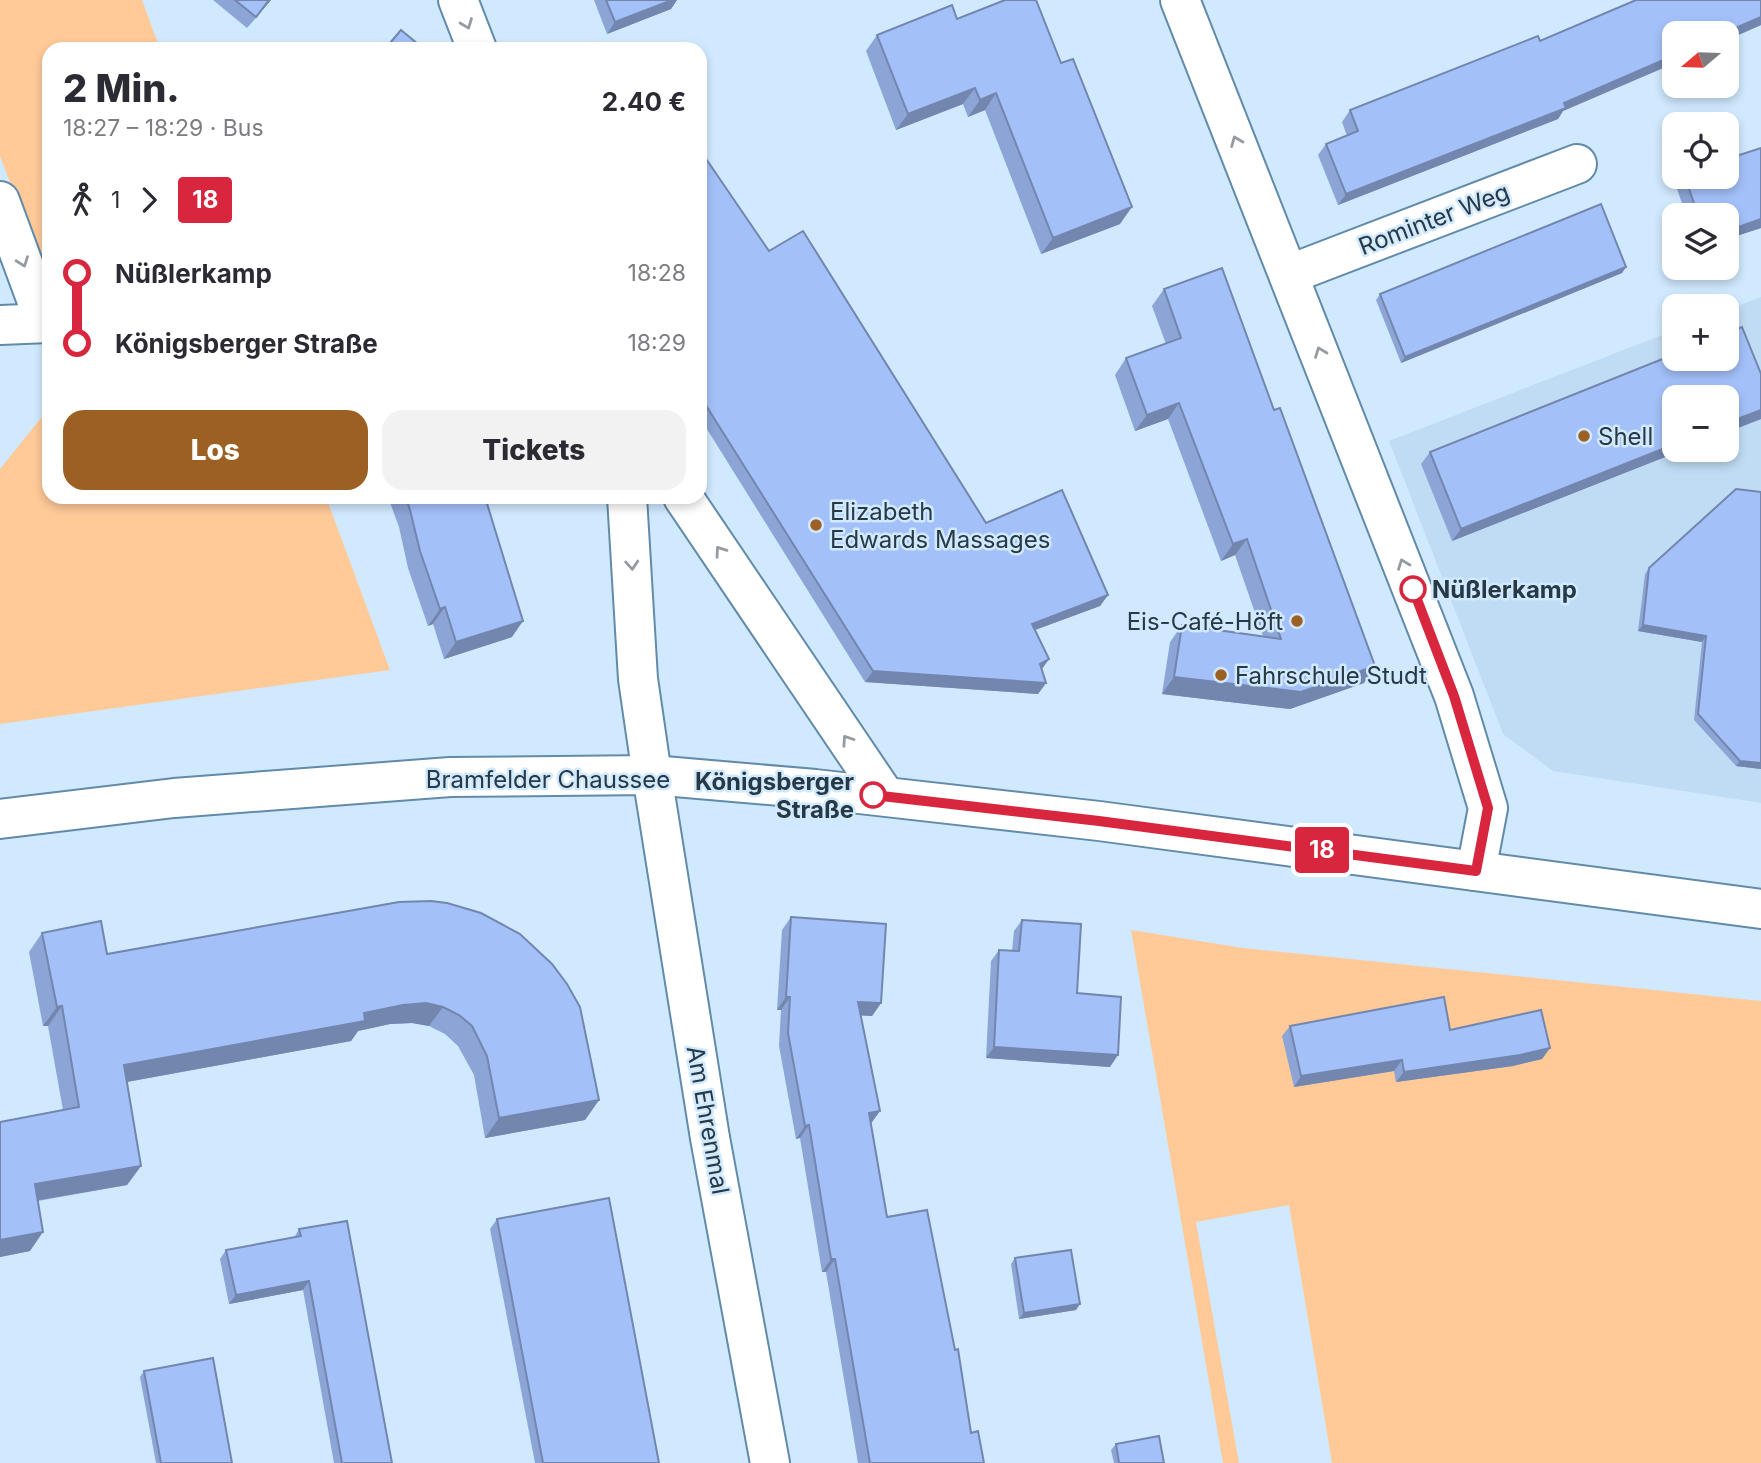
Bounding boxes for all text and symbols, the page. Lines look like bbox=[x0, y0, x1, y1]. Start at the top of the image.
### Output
one-way arrow bbox=[459, 18, 473, 30]
north arrow bbox=[1662, 21, 1740, 98]
map controls bbox=[1662, 21, 1739, 462]
text: 2 Min. bbox=[63, 65, 180, 111]
text: 2.40 € bbox=[602, 86, 686, 117]
button: locate bbox=[1662, 112, 1739, 189]
text: 18:27 – 18:29 · Bus bbox=[63, 114, 264, 142]
one-way arrow bbox=[1230, 135, 1244, 147]
street label: Rominter Weg bbox=[1355, 177, 1513, 261]
icon: walk bbox=[63, 181, 101, 219]
icon: forward bbox=[130, 181, 168, 219]
text: 18 bbox=[192, 185, 218, 214]
text: 1 bbox=[111, 186, 120, 214]
button: layers bbox=[1662, 203, 1739, 280]
one-way arrow bbox=[14, 256, 28, 268]
text: Nüßlerkamp bbox=[115, 258, 272, 289]
text: 18:28 bbox=[628, 259, 686, 287]
button: + bbox=[1662, 294, 1739, 371]
text: Königsberger Straße bbox=[115, 328, 378, 359]
text: 18:29 bbox=[628, 329, 686, 357]
one-way arrow bbox=[1314, 347, 1328, 359]
button: − bbox=[1662, 385, 1739, 462]
button: Los bbox=[63, 410, 368, 490]
button: Tickets bbox=[382, 410, 686, 490]
place label: Shell bbox=[1598, 422, 1653, 451]
marker: Shell bbox=[1576, 428, 1592, 444]
place label: Elizabeth Edwards Massages bbox=[830, 497, 1050, 554]
marker: Elizabeth Edwards Massages bbox=[808, 517, 824, 533]
one-way arrow bbox=[715, 546, 728, 559]
one-way arrow bbox=[1398, 558, 1412, 570]
one-way arrow bbox=[624, 560, 639, 571]
place label: Nüßlerkamp bbox=[1432, 575, 1577, 604]
marker: Nüßlerkamp bbox=[1400, 576, 1426, 602]
place label: Eis-Café-Höft bbox=[1127, 607, 1283, 636]
marker: Eis-Café-Höft bbox=[1289, 613, 1305, 629]
place label: Fahrschule Studt bbox=[1235, 661, 1427, 690]
marker: Fahrschule Studt bbox=[1213, 667, 1229, 683]
one-way arrow bbox=[843, 735, 855, 748]
street label: Bramfelder Chaussee bbox=[426, 765, 670, 794]
place label: Königsberger Straße bbox=[695, 767, 854, 824]
marker: Königsberger Straße bbox=[860, 782, 886, 808]
line badge: 18 bbox=[1290, 827, 1354, 873]
text: 18 bbox=[1309, 835, 1335, 864]
street label: Am Ehrenmal bbox=[681, 1044, 735, 1196]

